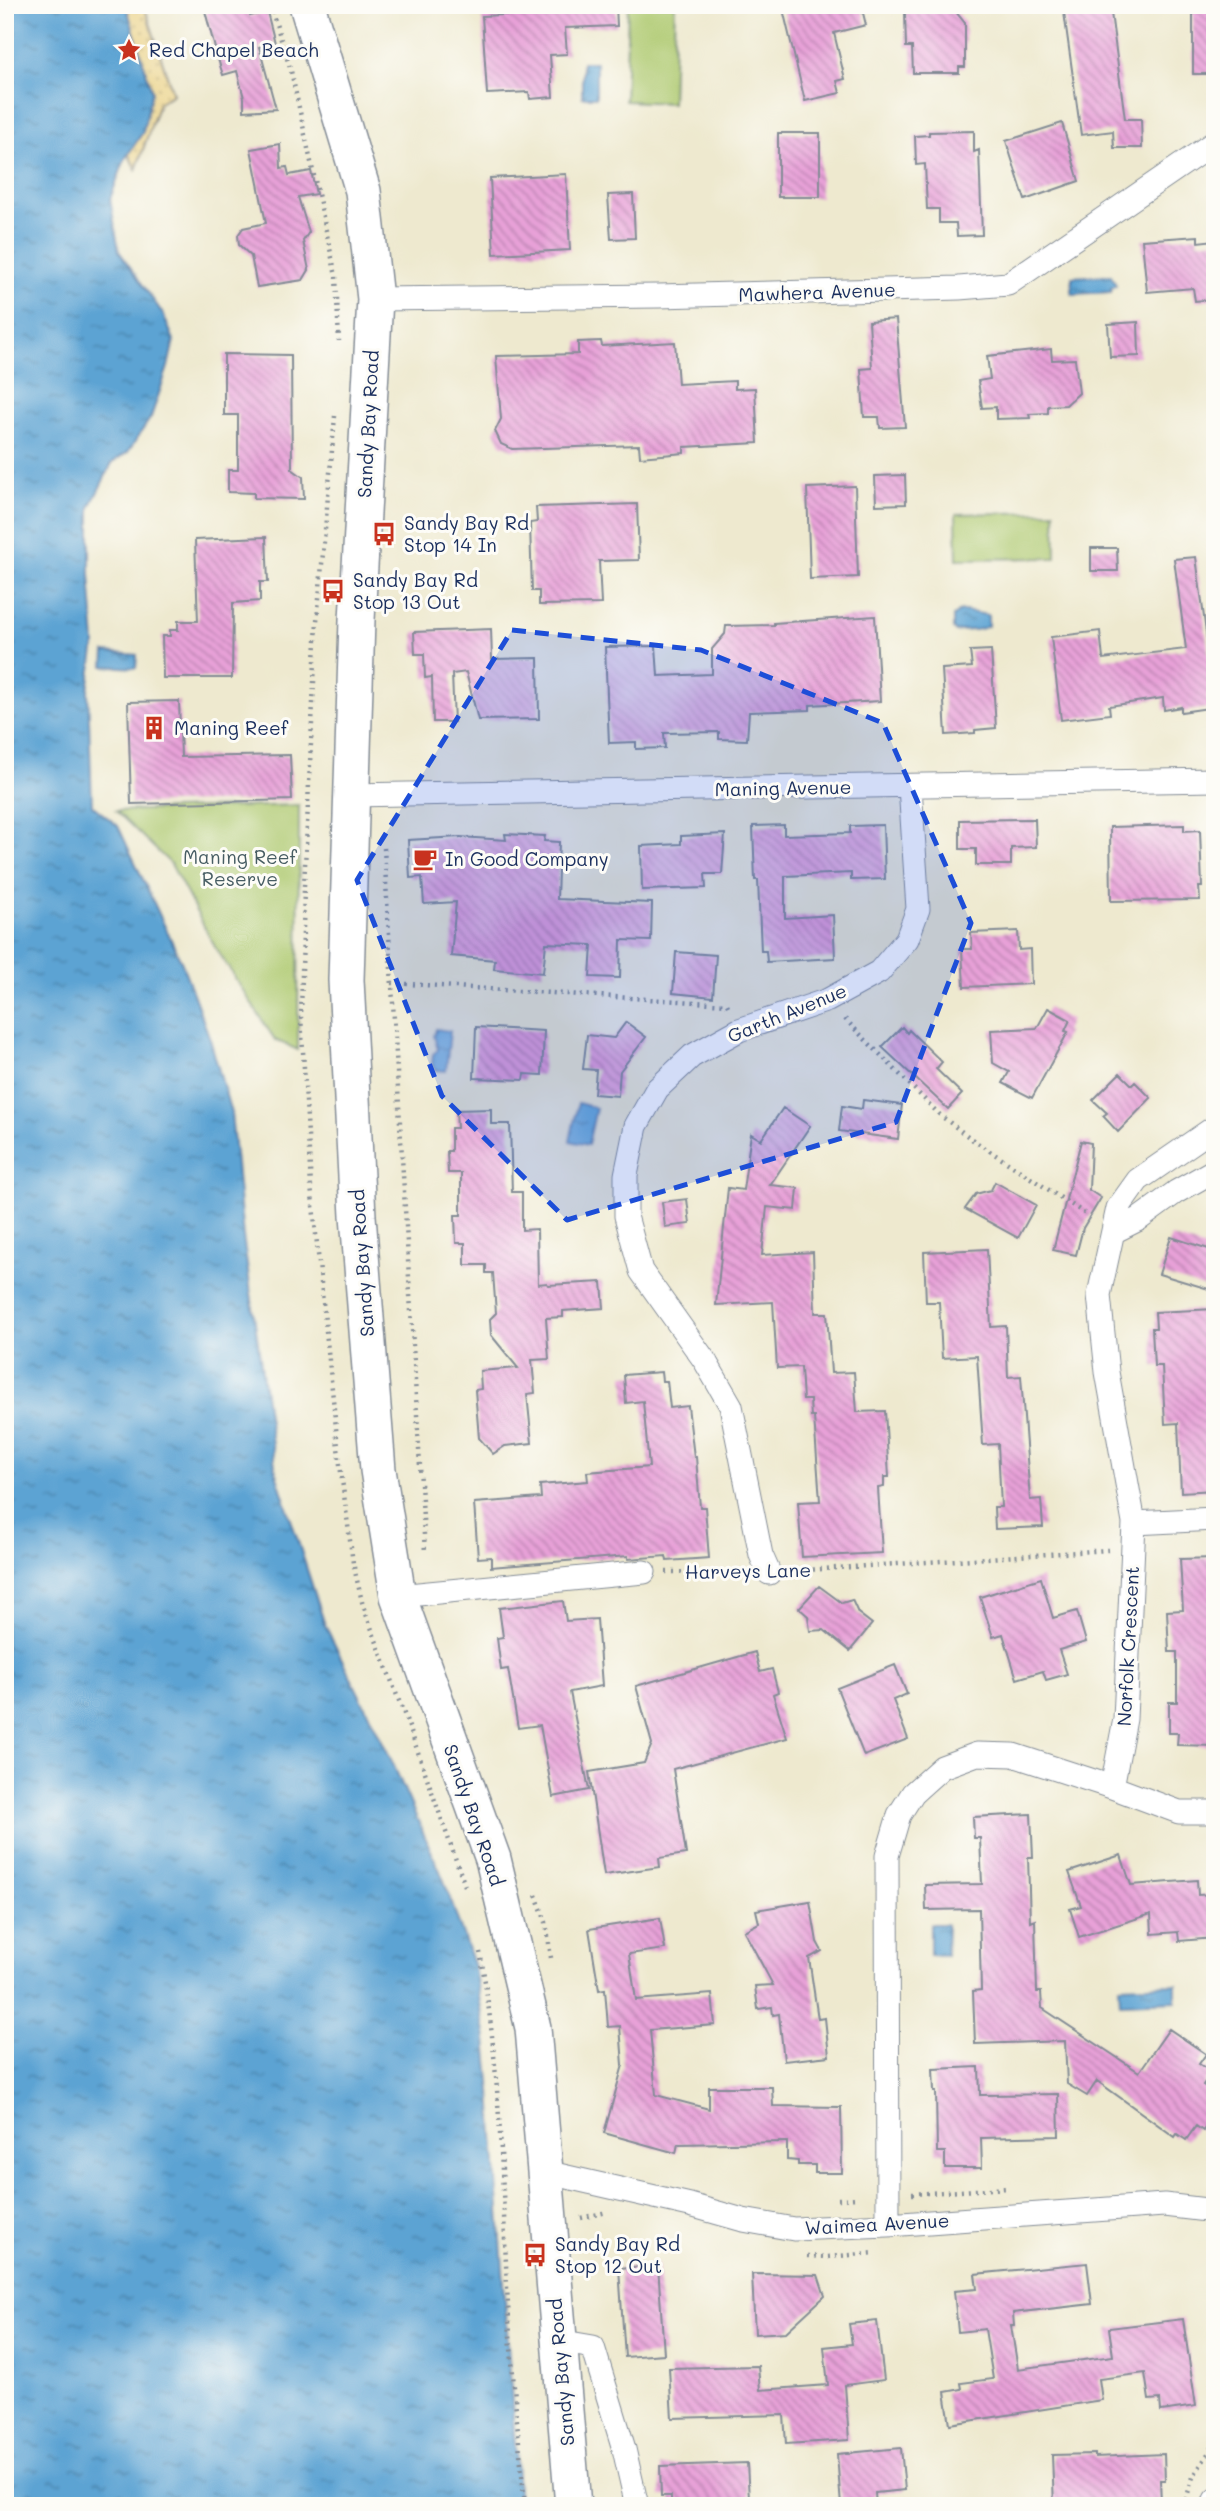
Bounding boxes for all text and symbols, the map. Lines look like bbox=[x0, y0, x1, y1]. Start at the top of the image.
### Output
place icon: Red Chapel Beach bbox=[115, 36, 143, 64]
place label: Red Chapel Beach bbox=[149, 37, 319, 62]
street label: Mawhera Avenue bbox=[738, 276, 896, 307]
street label: Sandy Bay Road bbox=[351, 349, 384, 499]
place label: Sandy Bay Rd Stop 14 In bbox=[404, 510, 529, 557]
bus stop icon: Sandy Bay Rd Stop 14 In bbox=[370, 520, 398, 548]
place label: Sandy Bay Rd Stop 13 Out bbox=[353, 567, 478, 614]
bus stop icon: Sandy Bay Rd Stop 13 Out bbox=[319, 577, 347, 605]
building icon: Maning Reef bbox=[140, 714, 168, 742]
place label: Maning Reef bbox=[174, 715, 289, 740]
street label: Maning Avenue bbox=[714, 774, 852, 801]
park label: Maning Reef Reserve bbox=[183, 844, 298, 891]
cafe icon: In Good Company bbox=[411, 845, 439, 873]
place label: In Good Company bbox=[445, 846, 609, 871]
street label: Garth Avenue bbox=[724, 977, 850, 1048]
street label: Sandy Bay Road bbox=[344, 1188, 379, 1338]
street label: Harveys Lane bbox=[685, 1557, 811, 1584]
street label: Norfolk Crescent bbox=[1111, 1565, 1144, 1727]
street label: Sandy Bay Road bbox=[439, 1741, 510, 1889]
street label: Waimea Avenue bbox=[804, 2207, 950, 2240]
place label: Sandy Bay Rd Stop 12 Out bbox=[555, 2231, 680, 2278]
bus stop icon: Sandy Bay Rd Stop 12 Out bbox=[521, 2241, 549, 2269]
street label: Sandy Bay Road bbox=[542, 2297, 579, 2447]

